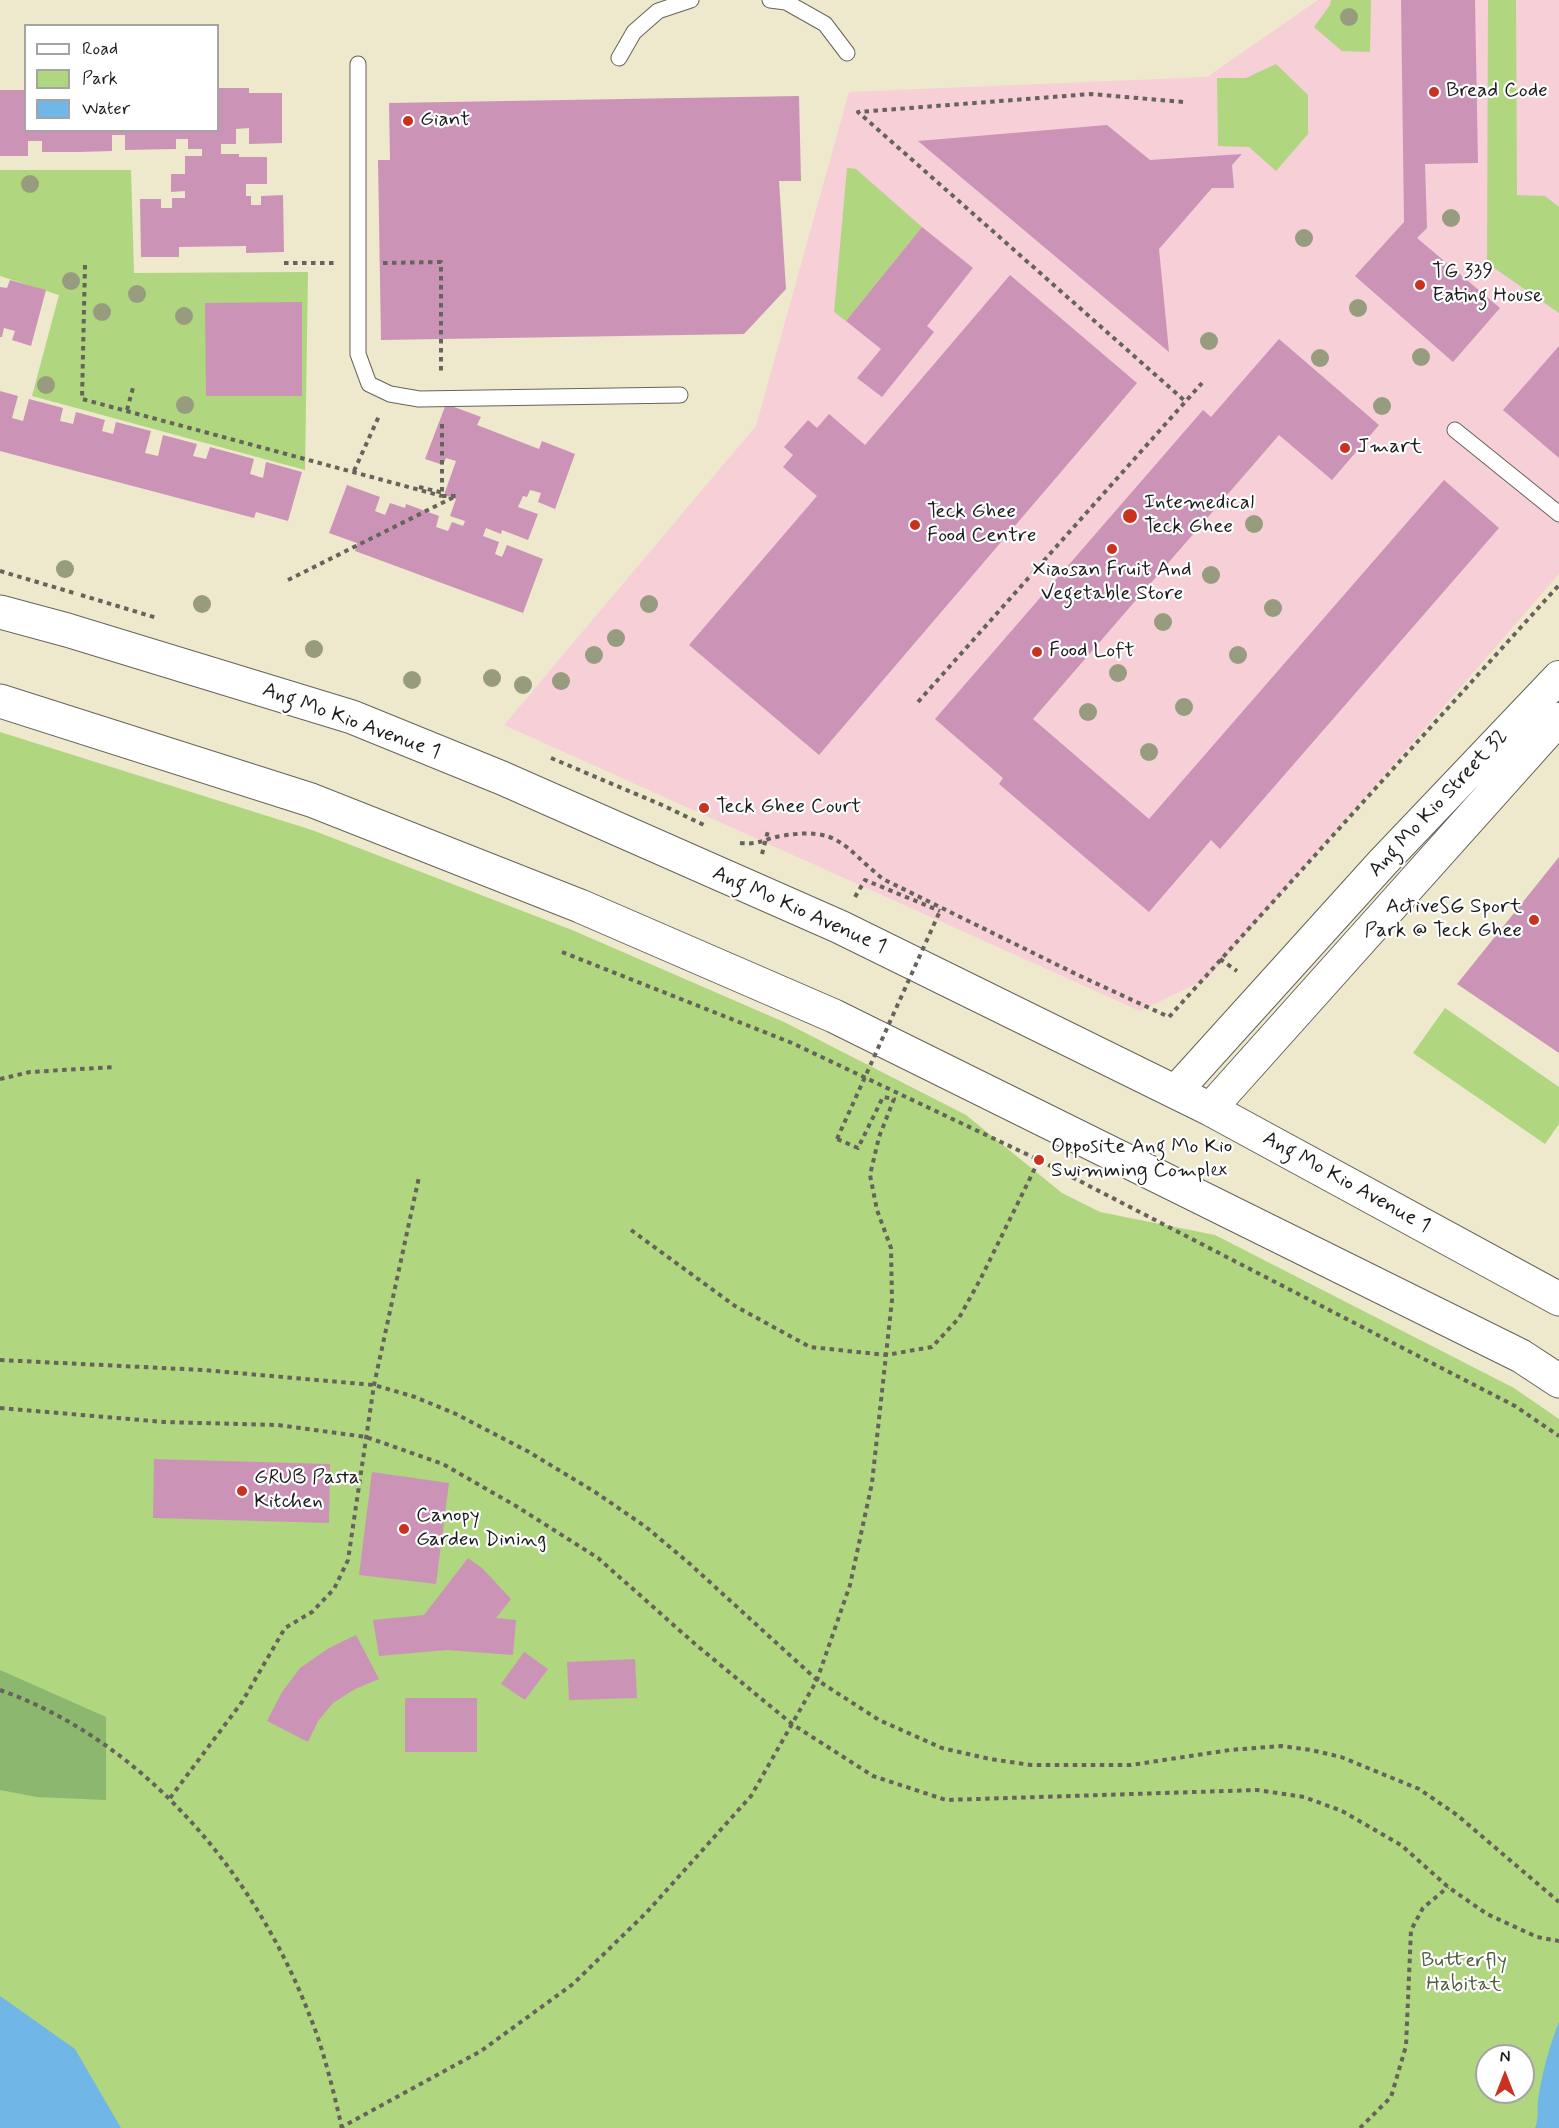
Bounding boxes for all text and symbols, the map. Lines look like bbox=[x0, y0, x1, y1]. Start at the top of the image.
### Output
legend bbox=[24, 24, 219, 132]
text: Road bbox=[82, 37, 118, 61]
text: Park bbox=[82, 67, 118, 91]
place label: Bread Code bbox=[1446, 79, 1548, 105]
marker: Bread Code bbox=[1427, 85, 1441, 99]
text: Water bbox=[82, 97, 130, 121]
place label: Giant bbox=[420, 108, 470, 134]
marker: Giant bbox=[401, 114, 415, 128]
place label: TG 339 Eating House bbox=[1432, 260, 1543, 310]
marker: TG 339 Eating House bbox=[1413, 278, 1427, 292]
place label: Jmart bbox=[1357, 435, 1422, 461]
marker: Jmart bbox=[1338, 441, 1352, 455]
place label: Intemedical Teck Ghee bbox=[1144, 491, 1254, 541]
place label: Teck Ghee Food Centre bbox=[927, 500, 1036, 550]
marker: Intemedical Teck Ghee bbox=[1121, 507, 1139, 525]
marker: Teck Ghee Food Centre bbox=[908, 518, 922, 532]
marker: Xiaosan Fruit And Vegetable Store bbox=[1105, 542, 1119, 556]
place label: Xiaosan Fruit And Vegetable Store bbox=[1032, 558, 1192, 608]
place label: Food Loft bbox=[1049, 639, 1134, 665]
marker: Food Loft bbox=[1030, 645, 1044, 659]
street label: Ang Mo Kio Avenue 1 bbox=[259, 678, 443, 766]
street label: Ang Mo Kio Street 32 bbox=[1364, 725, 1514, 883]
place label: Teck Ghee Court bbox=[716, 795, 861, 821]
marker: Teck Ghee Court bbox=[697, 801, 711, 815]
street label: Ang Mo Kio Avenue 1 bbox=[708, 861, 890, 961]
place label: ActiveSG Sport Park @ Teck Ghee bbox=[1364, 895, 1522, 945]
marker: ActiveSG Sport Park @ Teck Ghee bbox=[1527, 913, 1541, 927]
street label: Ang Mo Kio Avenue 1 bbox=[1258, 1127, 1434, 1239]
place label: Opposite Ang Mo Kio Swimming Complex bbox=[1051, 1135, 1232, 1185]
marker: Opposite Ang Mo Kio Swimming Complex bbox=[1032, 1153, 1046, 1167]
place label: GRUB Pasta Kitchen bbox=[254, 1466, 360, 1516]
marker: GRUB Pasta Kitchen bbox=[235, 1484, 249, 1498]
place label: Canopy Garden Dining bbox=[416, 1504, 546, 1554]
marker: Canopy Garden Dining bbox=[397, 1522, 411, 1536]
park label: Butterfly Habitat bbox=[1421, 1949, 1507, 1999]
north arrow bbox=[1475, 2044, 1535, 2104]
text: N bbox=[1500, 2047, 1510, 2068]

